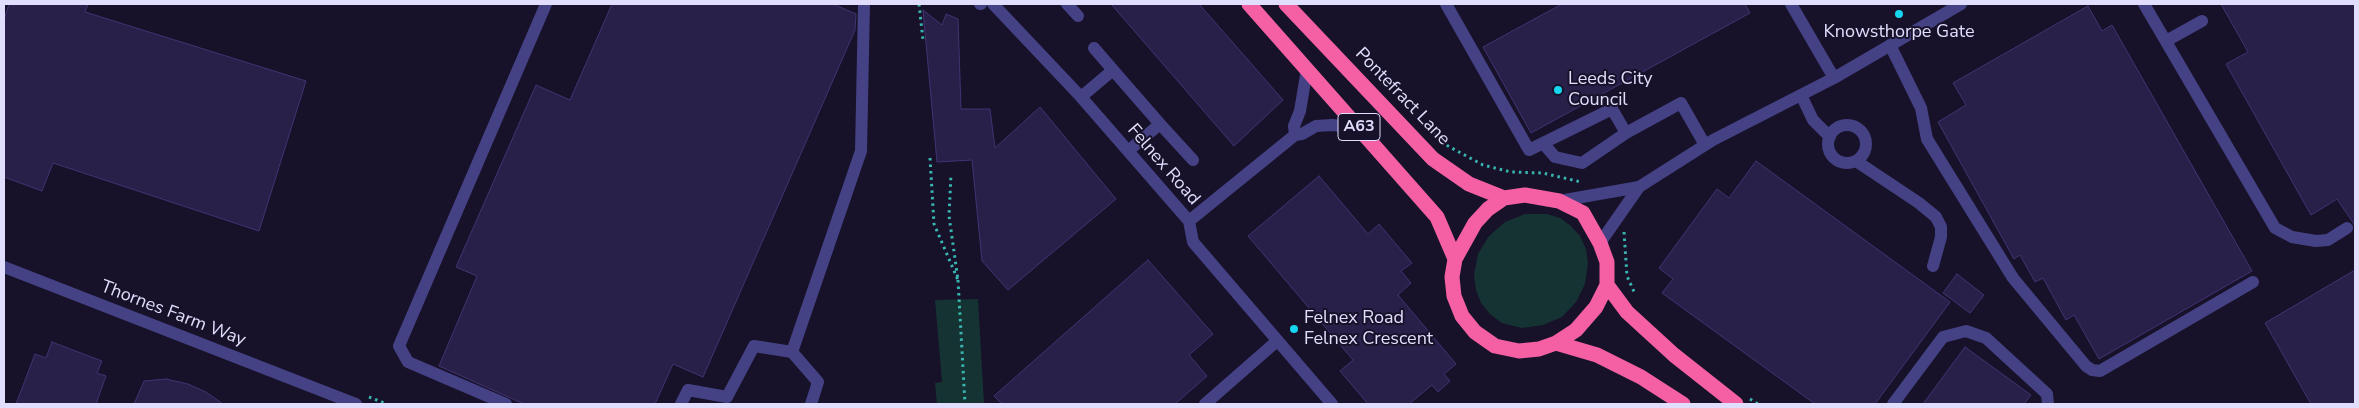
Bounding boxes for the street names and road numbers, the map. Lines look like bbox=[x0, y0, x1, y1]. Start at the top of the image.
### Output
street label: Pontefract Lane bbox=[1350, 44, 1454, 150]
road number: A63 bbox=[1338, 114, 1380, 140]
street label: Felnex Road bbox=[1122, 120, 1204, 210]
street label: Thornes Farm Way bbox=[97, 276, 249, 352]

